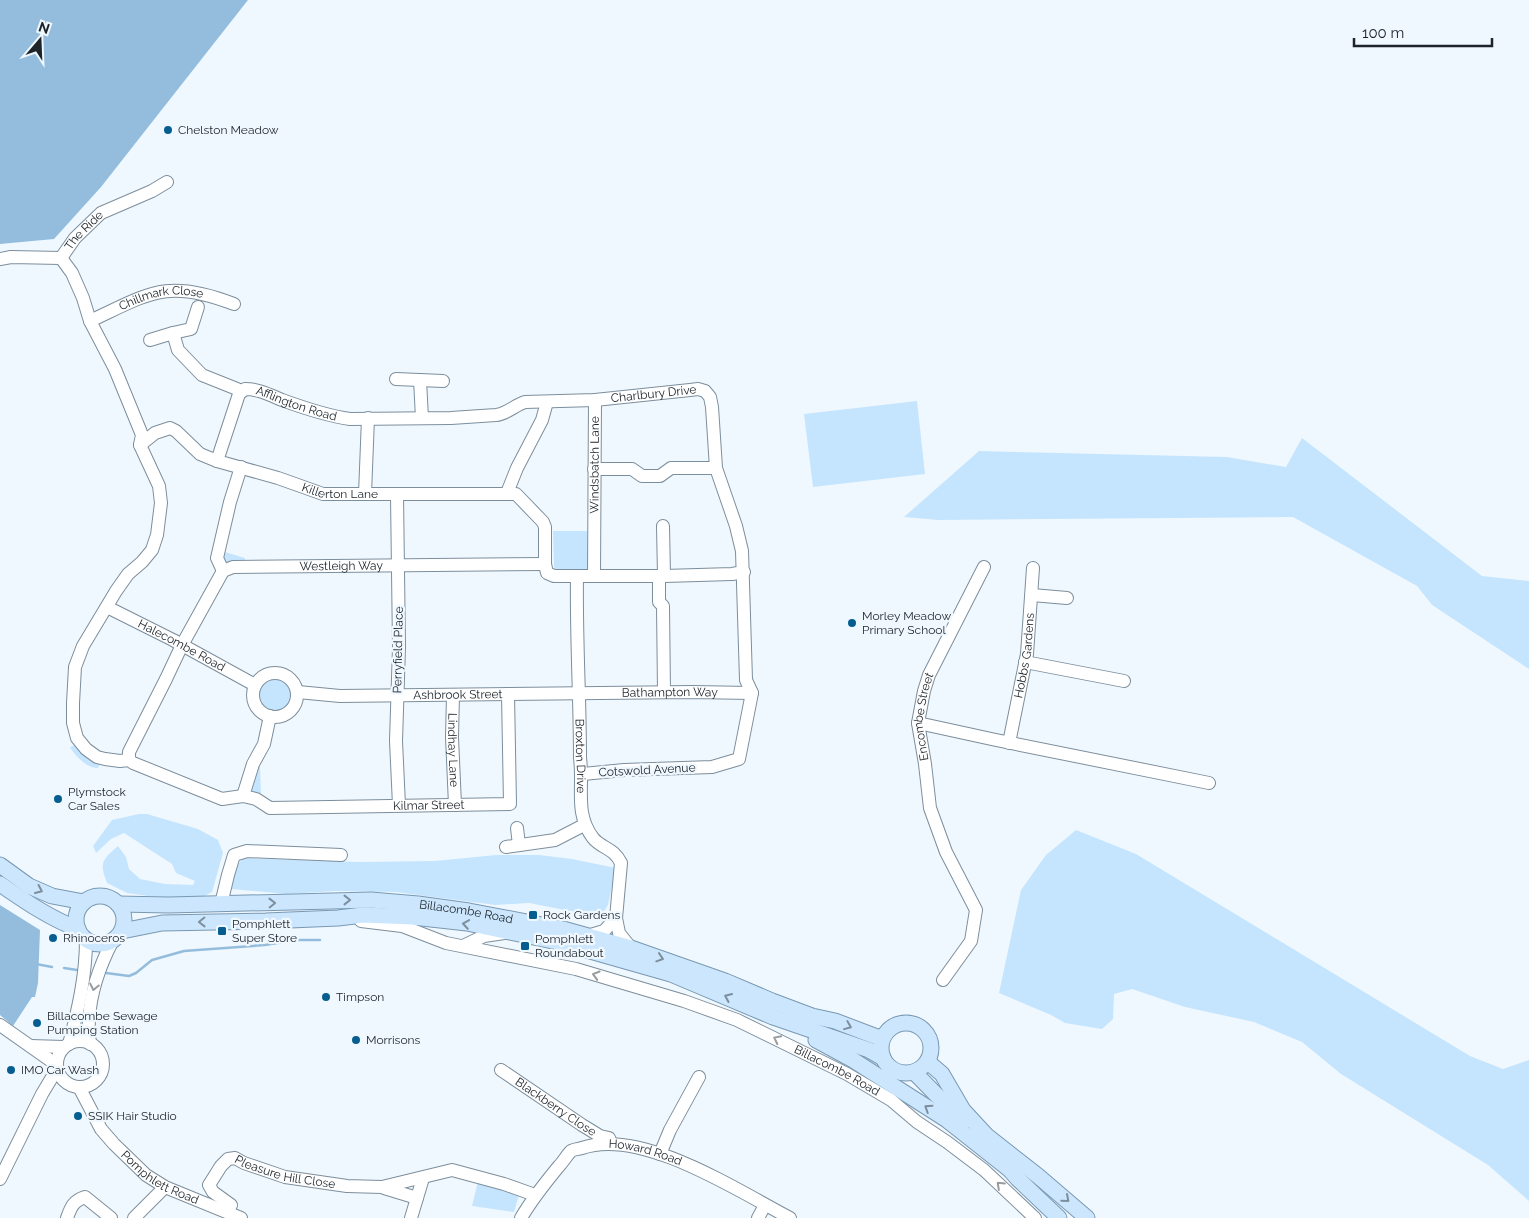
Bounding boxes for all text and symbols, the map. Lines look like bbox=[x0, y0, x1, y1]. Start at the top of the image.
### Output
north arrow bbox=[15, 15, 65, 65]
scale bar bbox=[1354, 15, 1492, 47]
text: N bbox=[37, 18, 52, 37]
text: 100 m bbox=[1362, 24, 1404, 42]
place label: Chelston Meadow bbox=[178, 123, 279, 137]
marker: Chelston Meadow bbox=[162, 124, 174, 136]
street label: The Ride bbox=[62, 208, 106, 253]
street label: Chillmark Close bbox=[117, 284, 205, 313]
street label: Charlbury Drive bbox=[610, 382, 697, 405]
street label: Afflington Road bbox=[254, 383, 338, 424]
street label: Windsbatch Lane bbox=[587, 416, 602, 514]
street label: Killerton Lane bbox=[300, 480, 378, 501]
street label: Westleigh Way bbox=[299, 559, 383, 573]
street label: Perryfield Place bbox=[390, 606, 406, 694]
place label: Morley Meadow Primary School bbox=[862, 609, 952, 637]
street label: Hobbs Gardens bbox=[1011, 612, 1037, 699]
street label: Halecombe Road bbox=[136, 617, 228, 674]
marker: Morley Meadow Primary School bbox=[846, 617, 858, 629]
street label: Encombe Street bbox=[911, 670, 936, 762]
street label: Bathampton Way bbox=[622, 685, 718, 700]
street label: Ashbrook Street bbox=[413, 687, 503, 702]
street label: Lindhay Lane bbox=[445, 713, 461, 787]
street label: Broxton Drive bbox=[573, 718, 588, 794]
street label: Cotswold Avenue bbox=[598, 760, 696, 780]
place label: Plymstock Car Sales bbox=[68, 785, 126, 813]
marker: Plymstock Car Sales bbox=[52, 793, 64, 805]
street label: Kilmar Street bbox=[393, 798, 465, 813]
one-way arrow bbox=[34, 884, 43, 895]
one-way arrow bbox=[343, 895, 351, 905]
street label: Billacombe Road bbox=[418, 897, 514, 926]
one-way arrow bbox=[268, 898, 276, 908]
place label: Rock Gardens bbox=[543, 908, 620, 922]
marker: Rock Gardens bbox=[527, 909, 539, 921]
one-way arrow bbox=[197, 917, 205, 927]
place label: Pomphlett Super Store bbox=[232, 917, 297, 945]
one-way arrow bbox=[462, 919, 471, 929]
marker: Pomphlett Super Store bbox=[216, 925, 228, 937]
place label: Rhinoceros bbox=[63, 931, 125, 945]
marker: Rhinoceros bbox=[47, 932, 59, 944]
place label: Pomphlett Roundabout bbox=[535, 932, 604, 960]
marker: Pomphlett Roundabout bbox=[519, 940, 531, 952]
one-way arrow bbox=[656, 952, 664, 962]
one-way arrow bbox=[592, 971, 601, 981]
one-way arrow bbox=[90, 982, 100, 991]
place label: Timpson bbox=[336, 990, 384, 1004]
marker: Timpson bbox=[320, 991, 332, 1003]
one-way arrow bbox=[724, 993, 733, 1004]
place label: Billacombe Sewage Pumping Station bbox=[47, 1009, 158, 1037]
marker: Billacombe Sewage Pumping Station bbox=[31, 1017, 43, 1029]
one-way arrow bbox=[843, 1019, 852, 1030]
place label: Morrisons bbox=[366, 1033, 421, 1047]
marker: Morrisons bbox=[350, 1034, 362, 1046]
one-way arrow bbox=[773, 1035, 782, 1046]
street label: Billacombe Road bbox=[792, 1042, 882, 1099]
place label: IMO Car Wash bbox=[21, 1063, 99, 1077]
marker: IMO Car Wash bbox=[5, 1064, 17, 1076]
street label: Blackberry Close bbox=[513, 1075, 599, 1139]
one-way arrow bbox=[925, 1105, 934, 1114]
place label: SSIK Hair Studio bbox=[88, 1109, 177, 1123]
marker: SSIK Hair Studio bbox=[72, 1110, 84, 1122]
street label: Howard Road bbox=[608, 1137, 684, 1168]
street label: Pomphlett Road bbox=[118, 1148, 201, 1207]
street label: Pleasure Hill Close bbox=[232, 1152, 336, 1191]
one-way arrow bbox=[996, 1182, 1005, 1191]
one-way arrow bbox=[1060, 1194, 1069, 1203]

